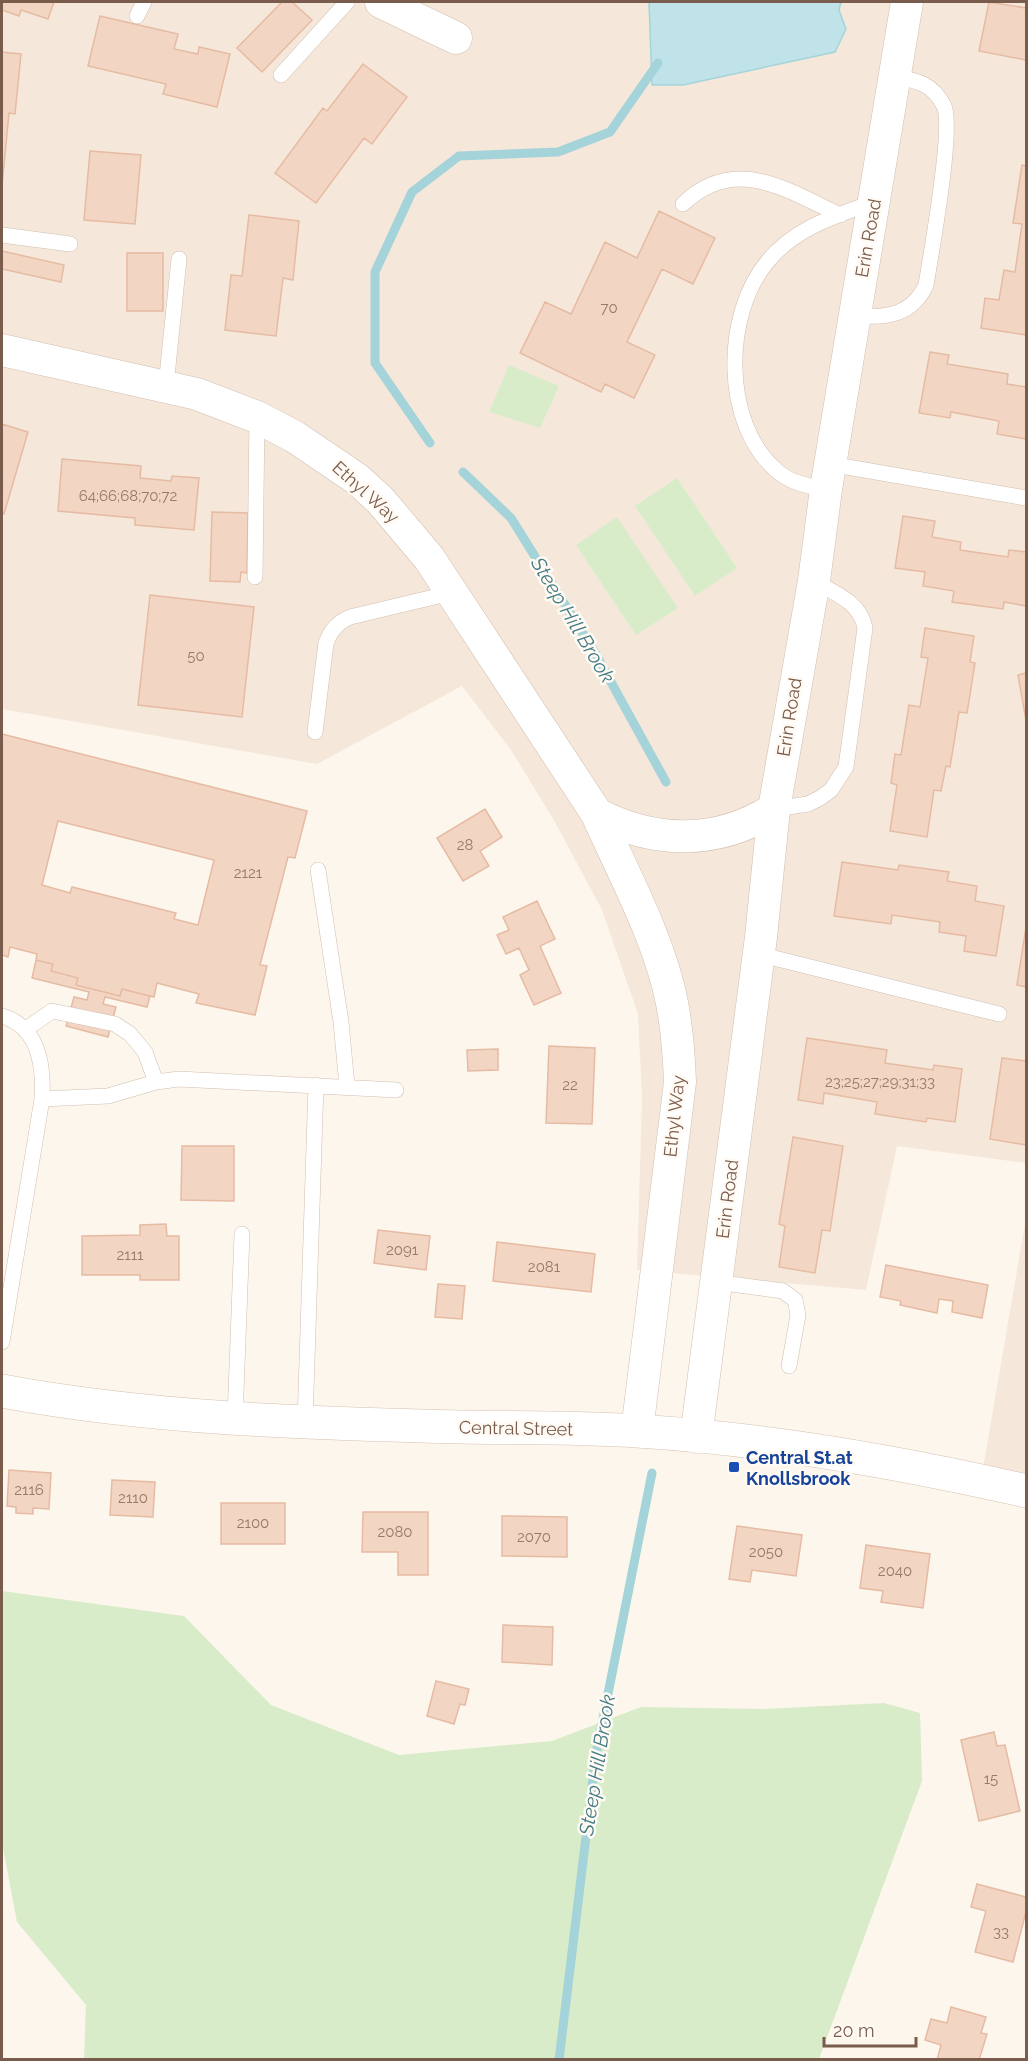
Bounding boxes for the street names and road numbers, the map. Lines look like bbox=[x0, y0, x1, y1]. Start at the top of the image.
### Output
street label: Erin Road bbox=[851, 197, 885, 279]
street label: Ethyl Way bbox=[328, 457, 404, 528]
street label: Erin Road bbox=[772, 676, 806, 758]
street label: Ethyl Way bbox=[659, 1074, 689, 1158]
street label: Erin Road bbox=[712, 1158, 742, 1240]
street label: Central Street bbox=[459, 1417, 573, 1439]

